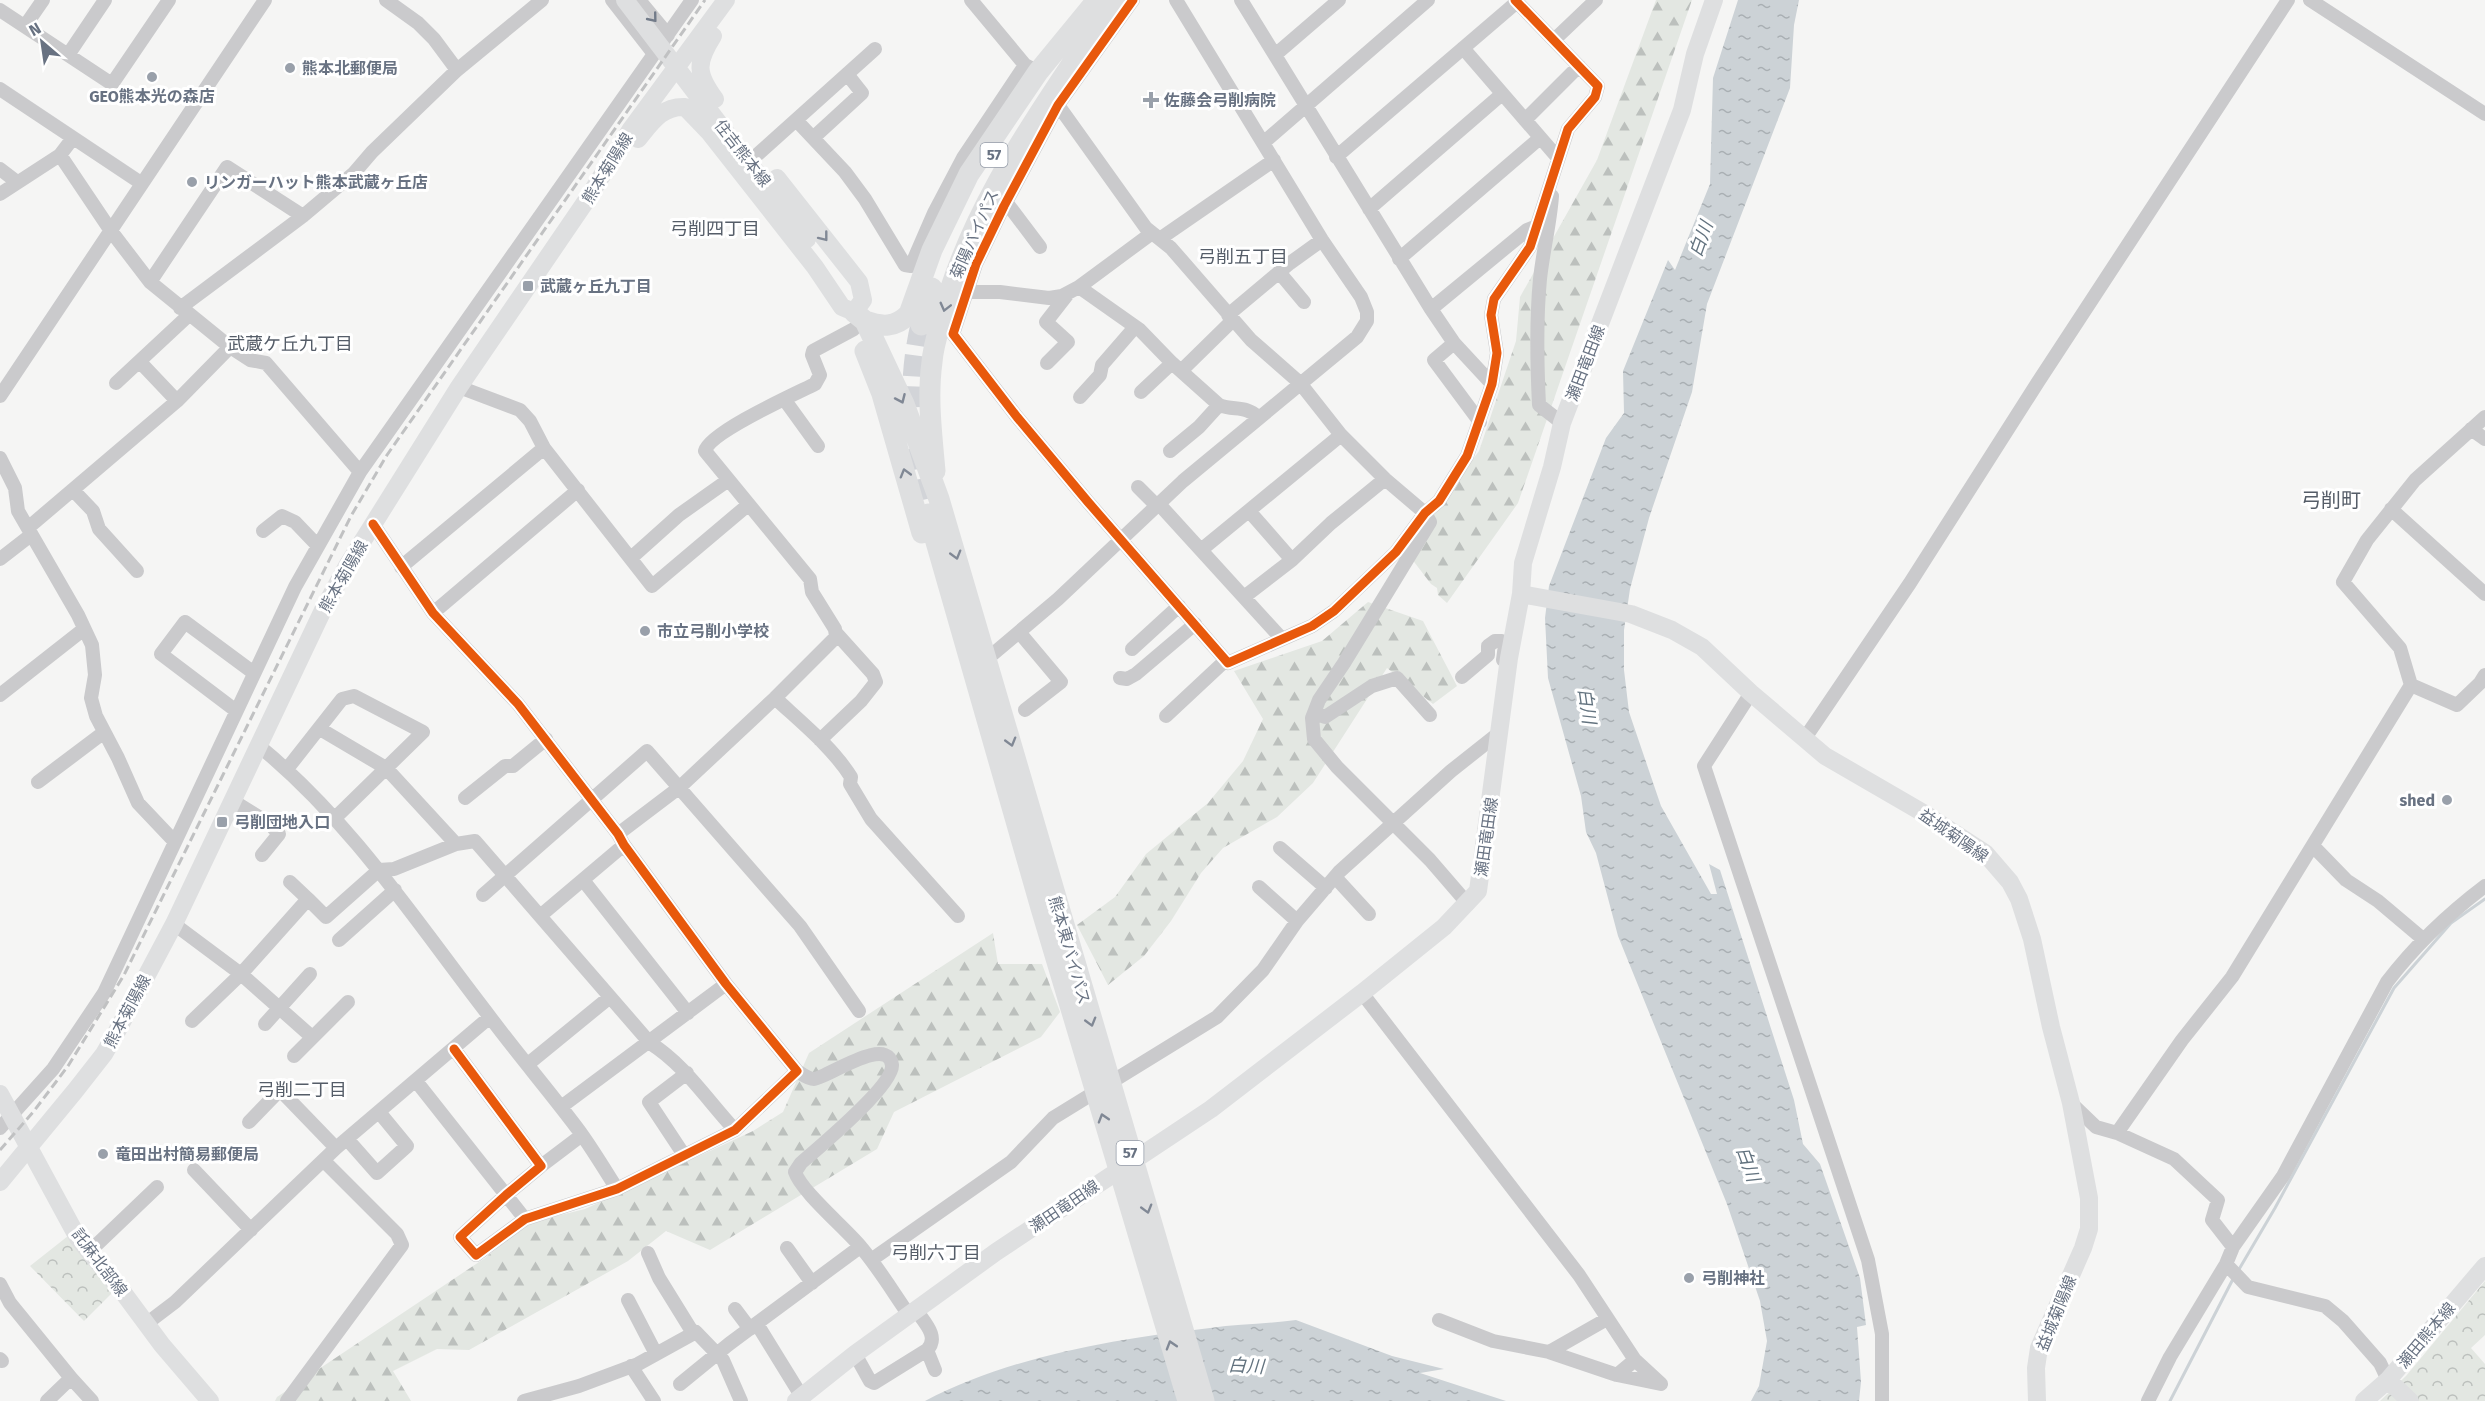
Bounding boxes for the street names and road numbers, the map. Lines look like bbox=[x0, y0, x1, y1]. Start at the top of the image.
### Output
street label: 住吉熊本線 bbox=[710, 116, 775, 191]
street label: 熊本菊陽線 bbox=[578, 129, 637, 207]
road number: 57 bbox=[980, 143, 1008, 167]
street label: 菊陽バイパス bbox=[946, 187, 1003, 282]
street label: 瀬田竜田線 bbox=[1562, 322, 1609, 404]
street label: 熊本菊陽線 bbox=[315, 537, 372, 616]
street label: 瀬田竜田線 bbox=[1472, 796, 1501, 878]
street label: 益城菊陽線 bbox=[1915, 805, 1992, 866]
street label: 熊本東バイパス bbox=[1045, 894, 1094, 1006]
street label: 熊本菊陽線 bbox=[100, 971, 155, 1051]
road number: 57 bbox=[1116, 1141, 1144, 1165]
street label: 瀬田竜田線 bbox=[1026, 1176, 1103, 1237]
street label: 託麻北部線 bbox=[68, 1225, 131, 1300]
street label: 益城菊陽線 bbox=[2033, 1273, 2080, 1354]
street label: 瀬田熊本線 bbox=[2393, 1299, 2459, 1372]

